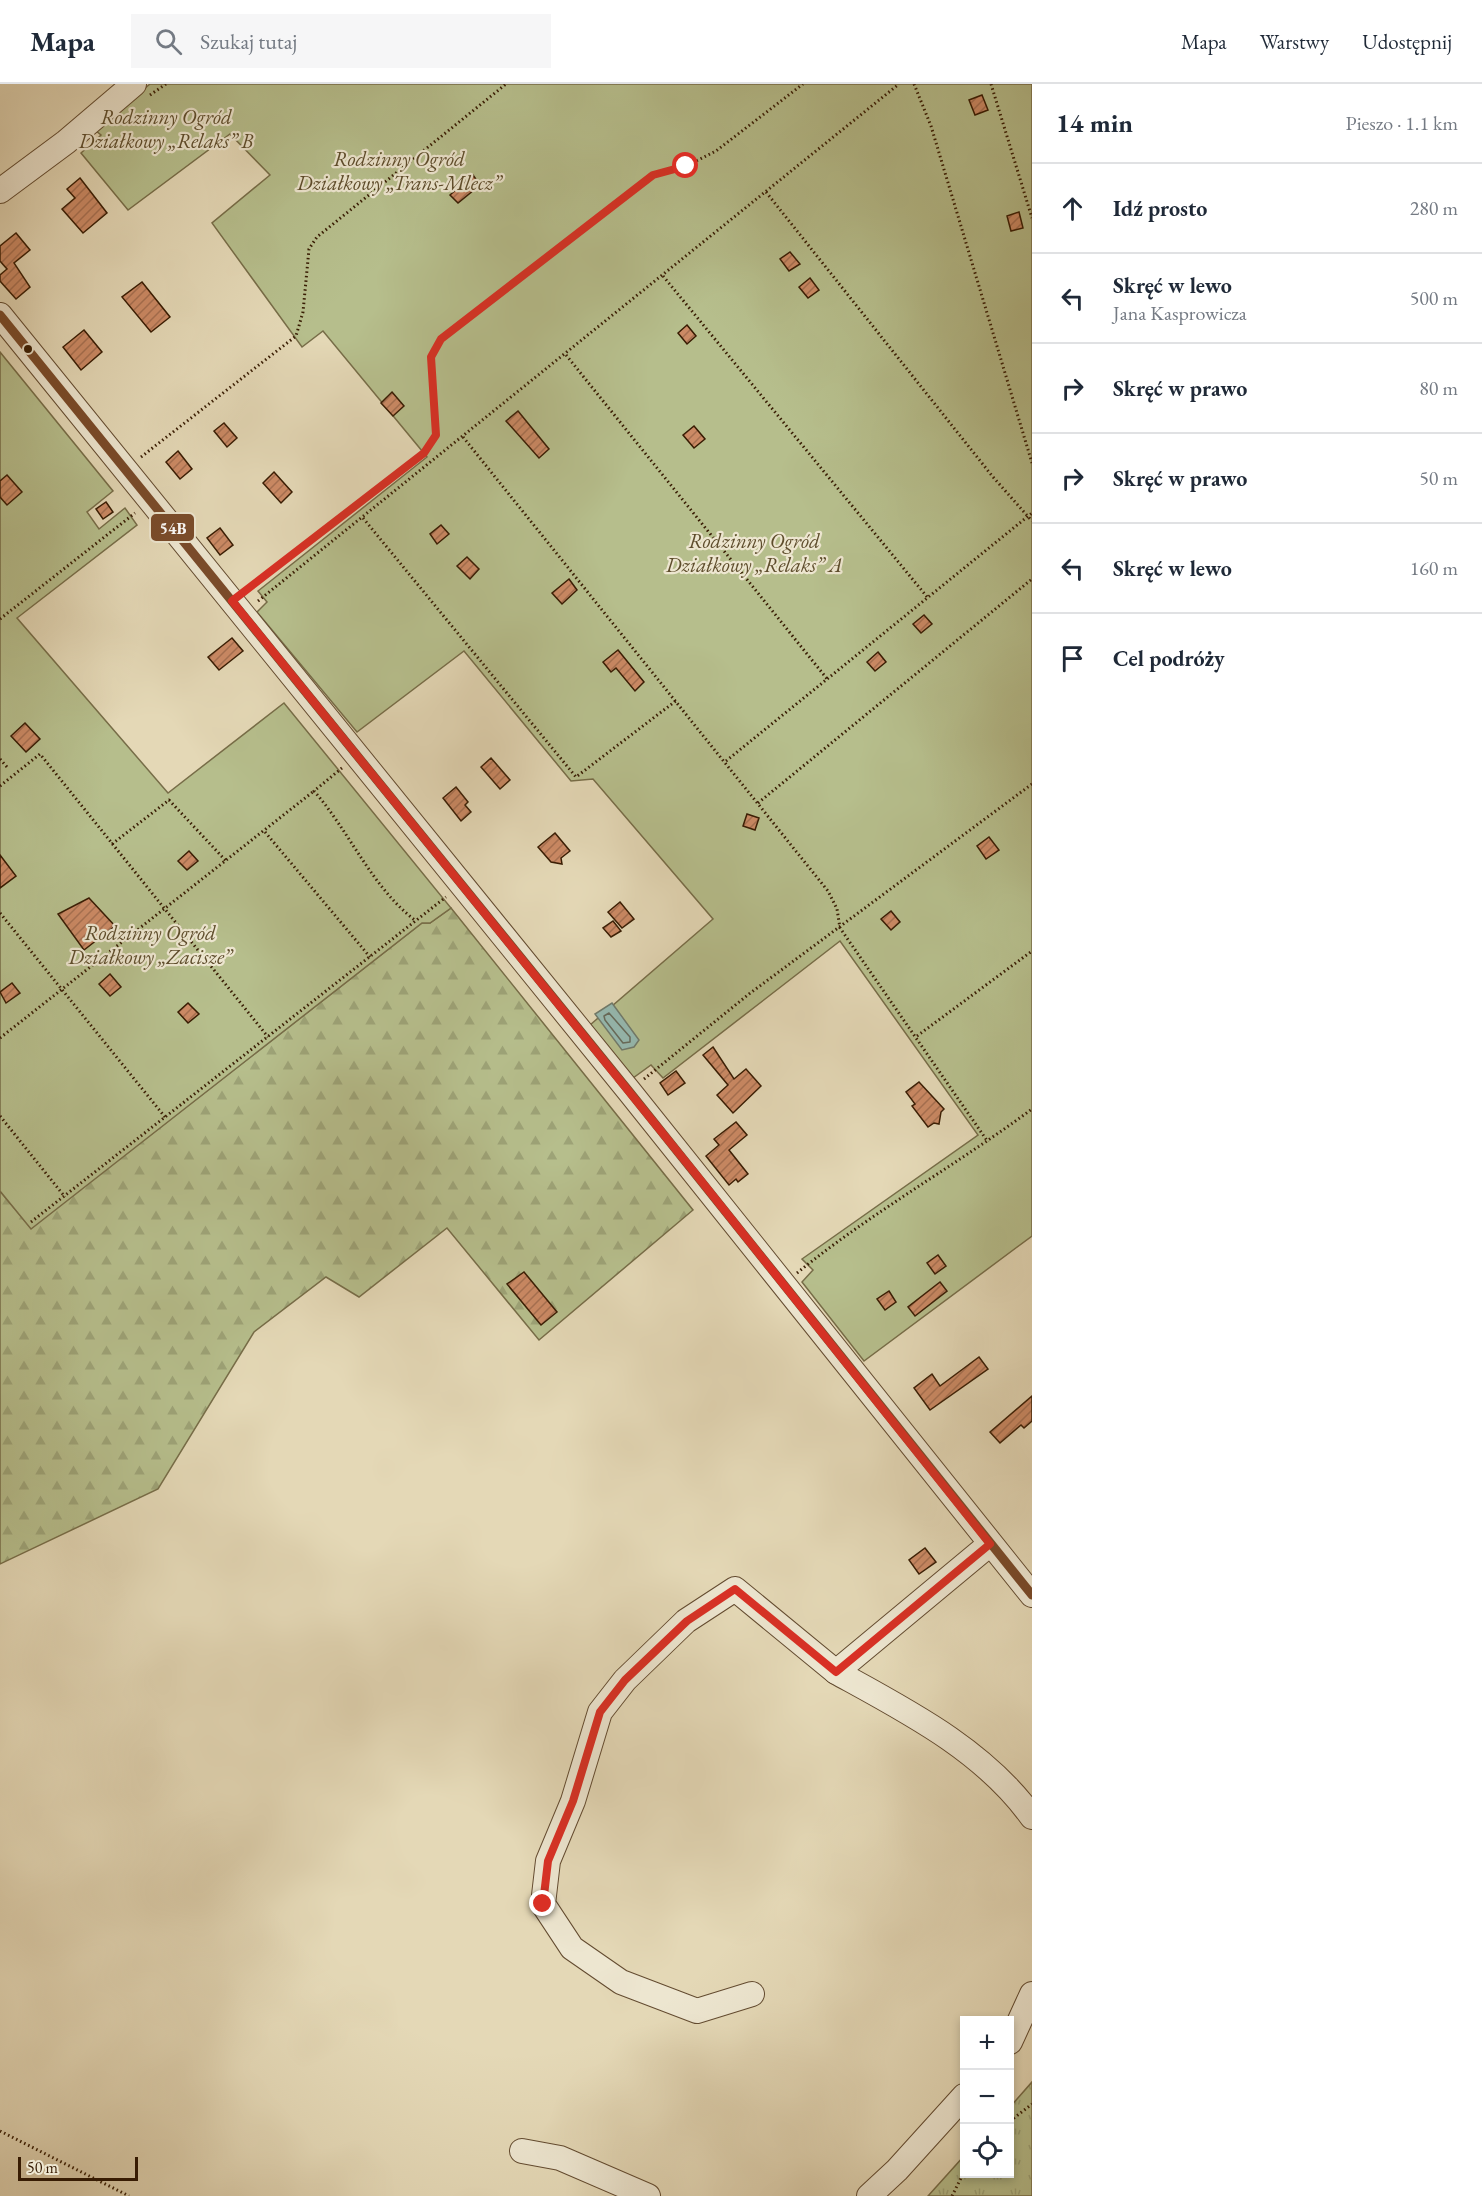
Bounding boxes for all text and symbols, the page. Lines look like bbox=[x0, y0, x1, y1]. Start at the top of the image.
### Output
search box bbox=[131, 14, 551, 68]
text: Mapa bbox=[30, 23, 95, 59]
icon: search bbox=[152, 25, 185, 58]
text: Szukaj tutaj bbox=[200, 27, 297, 56]
text: Mapa bbox=[1181, 28, 1227, 55]
text: Warstwy bbox=[1260, 28, 1329, 55]
text: Udostępnij bbox=[1362, 28, 1452, 55]
park label: Rodzinny Ogród Działkowy „Relaks” B bbox=[78, 103, 254, 154]
text: 14 min bbox=[1056, 106, 1133, 140]
text: Pieszo · 1.1 km bbox=[1346, 110, 1458, 136]
park label: Rodzinny Ogród Działkowy „Trans-Mlecz” bbox=[296, 145, 504, 196]
route start bbox=[672, 152, 698, 178]
icon: ahead bbox=[1056, 192, 1089, 225]
text: Idź prosto bbox=[1113, 194, 1207, 223]
text: 280 m bbox=[1410, 195, 1458, 221]
text: Skręć w lewo bbox=[1113, 271, 1232, 300]
icon: left bbox=[1056, 282, 1089, 315]
text: 500 m bbox=[1410, 285, 1458, 311]
text: Jana Kasprowicza bbox=[1113, 300, 1247, 326]
unlabelled marker bbox=[22, 343, 34, 355]
icon: right bbox=[1056, 372, 1089, 405]
text: Skręć w prawo bbox=[1113, 374, 1247, 403]
text: 80 m bbox=[1419, 375, 1458, 401]
icon: right bbox=[1056, 462, 1089, 495]
text: Skręć w prawo bbox=[1113, 464, 1247, 493]
text: 50 m bbox=[1419, 465, 1458, 491]
line badge: 54B bbox=[150, 513, 195, 542]
text: 54B bbox=[160, 518, 186, 539]
park label: Rodzinny Ogród Działkowy „Relaks” A bbox=[665, 527, 842, 578]
icon: left bbox=[1056, 552, 1089, 585]
text: Skręć w lewo bbox=[1113, 554, 1232, 583]
text: 160 m bbox=[1410, 555, 1458, 581]
icon: arrive bbox=[1056, 642, 1089, 675]
text: Cel podróży bbox=[1113, 644, 1225, 673]
park label: Rodzinny Ogród Działkowy „Zacisze” bbox=[67, 919, 235, 970]
route end bbox=[529, 1890, 555, 1916]
map controls bbox=[960, 2016, 1014, 2178]
button: + bbox=[960, 2016, 1014, 2070]
button: − bbox=[960, 2070, 1014, 2124]
button: locate bbox=[960, 2124, 1014, 2178]
scale bar bbox=[18, 2154, 138, 2182]
text: 50 m bbox=[27, 2157, 58, 2178]

